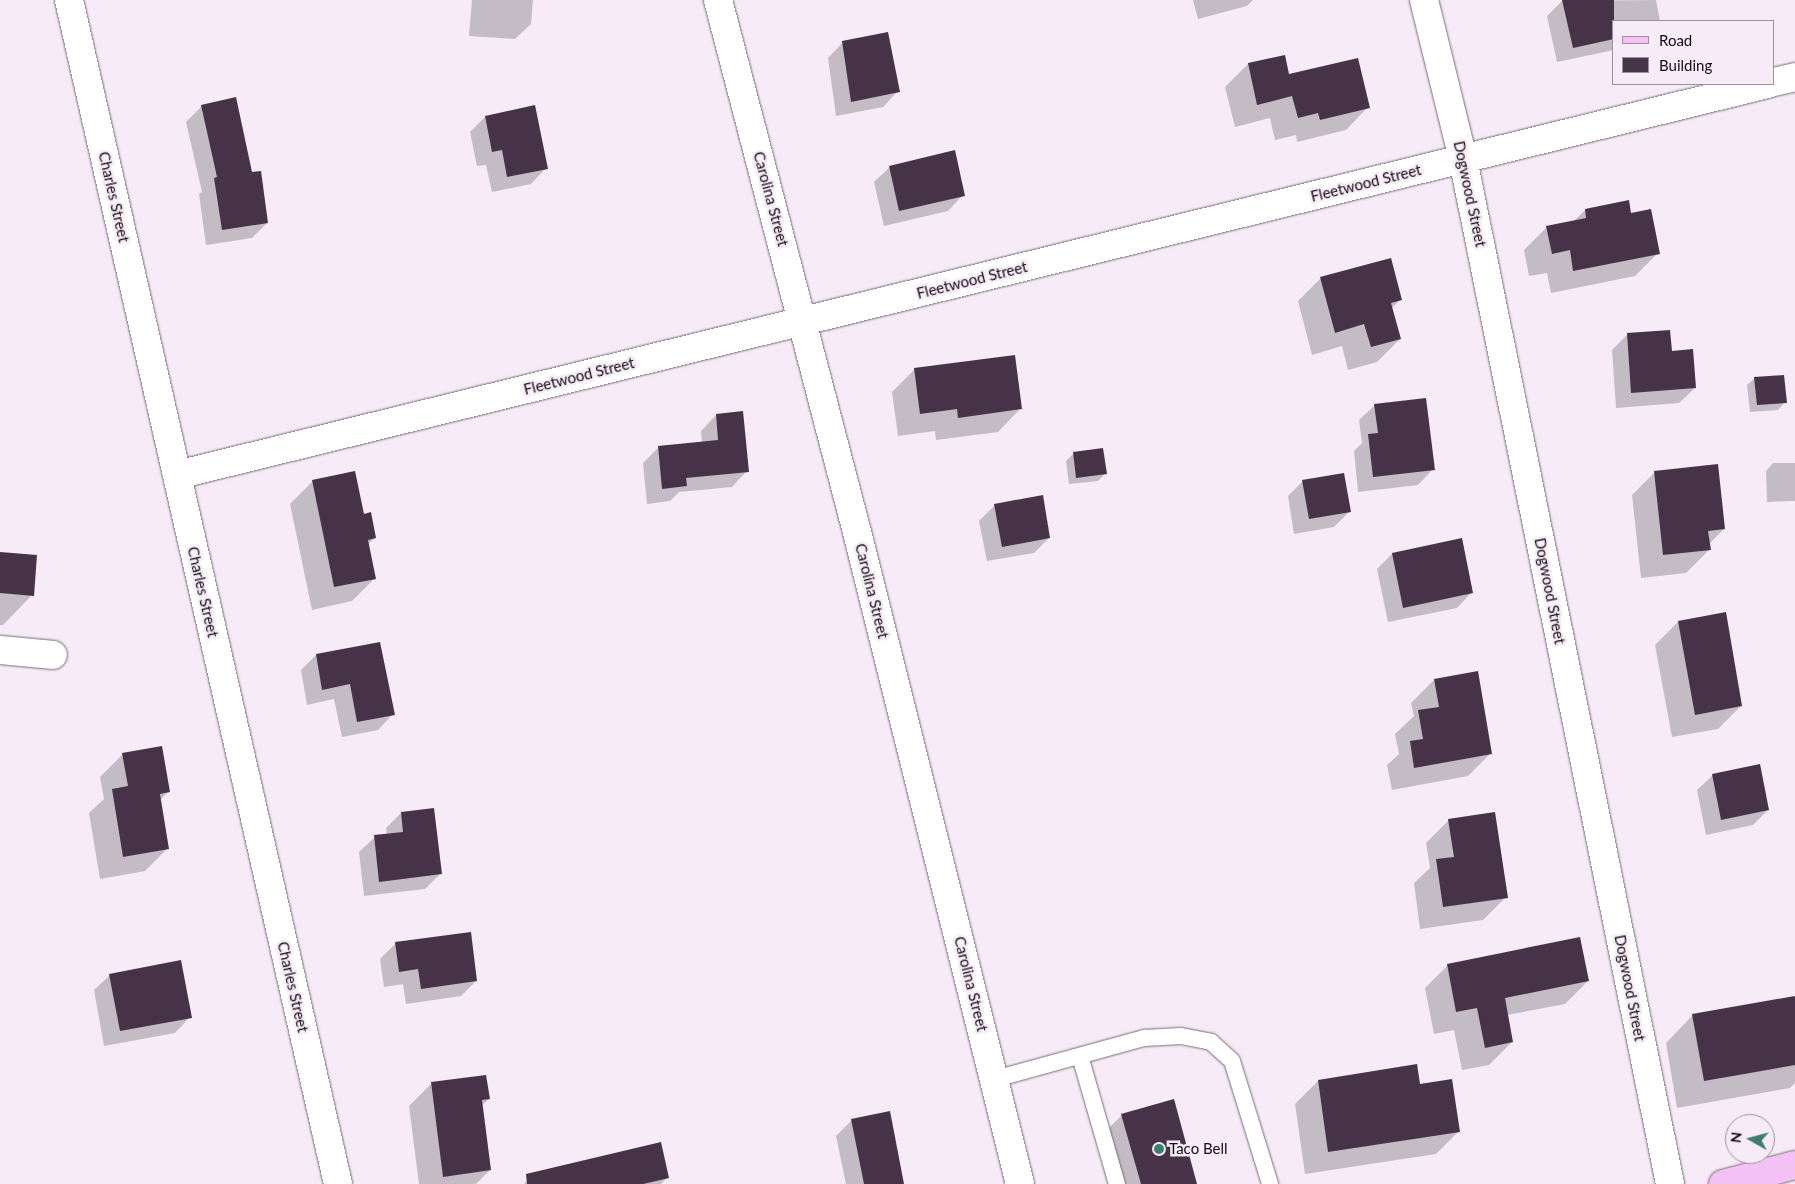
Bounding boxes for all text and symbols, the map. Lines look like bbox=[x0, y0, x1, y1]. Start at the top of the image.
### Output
legend bbox=[1612, 20, 1775, 85]
text: Road bbox=[1659, 31, 1692, 49]
text: Building bbox=[1659, 56, 1712, 74]
street label: Dogwood Street bbox=[1450, 139, 1490, 249]
street label: Charles Street bbox=[95, 150, 133, 244]
street label: Carolina Street bbox=[750, 150, 792, 248]
street label: Fleetwood Street bbox=[1309, 161, 1423, 205]
street label: Fleetwood Street bbox=[915, 258, 1029, 302]
street label: Fleetwood Street bbox=[522, 354, 636, 398]
street label: Dogwood Street bbox=[1531, 536, 1569, 646]
street label: Carolina Street bbox=[851, 542, 893, 640]
street label: Charles Street bbox=[184, 545, 222, 639]
street label: Dogwood Street bbox=[1611, 933, 1649, 1043]
street label: Carolina Street bbox=[950, 935, 992, 1033]
street label: Charles Street bbox=[274, 940, 312, 1034]
north arrow bbox=[1725, 1114, 1775, 1164]
text: N bbox=[1727, 1131, 1745, 1144]
place label: Taco Bell bbox=[1169, 1140, 1228, 1158]
marker: Taco Bell bbox=[1153, 1143, 1165, 1155]

